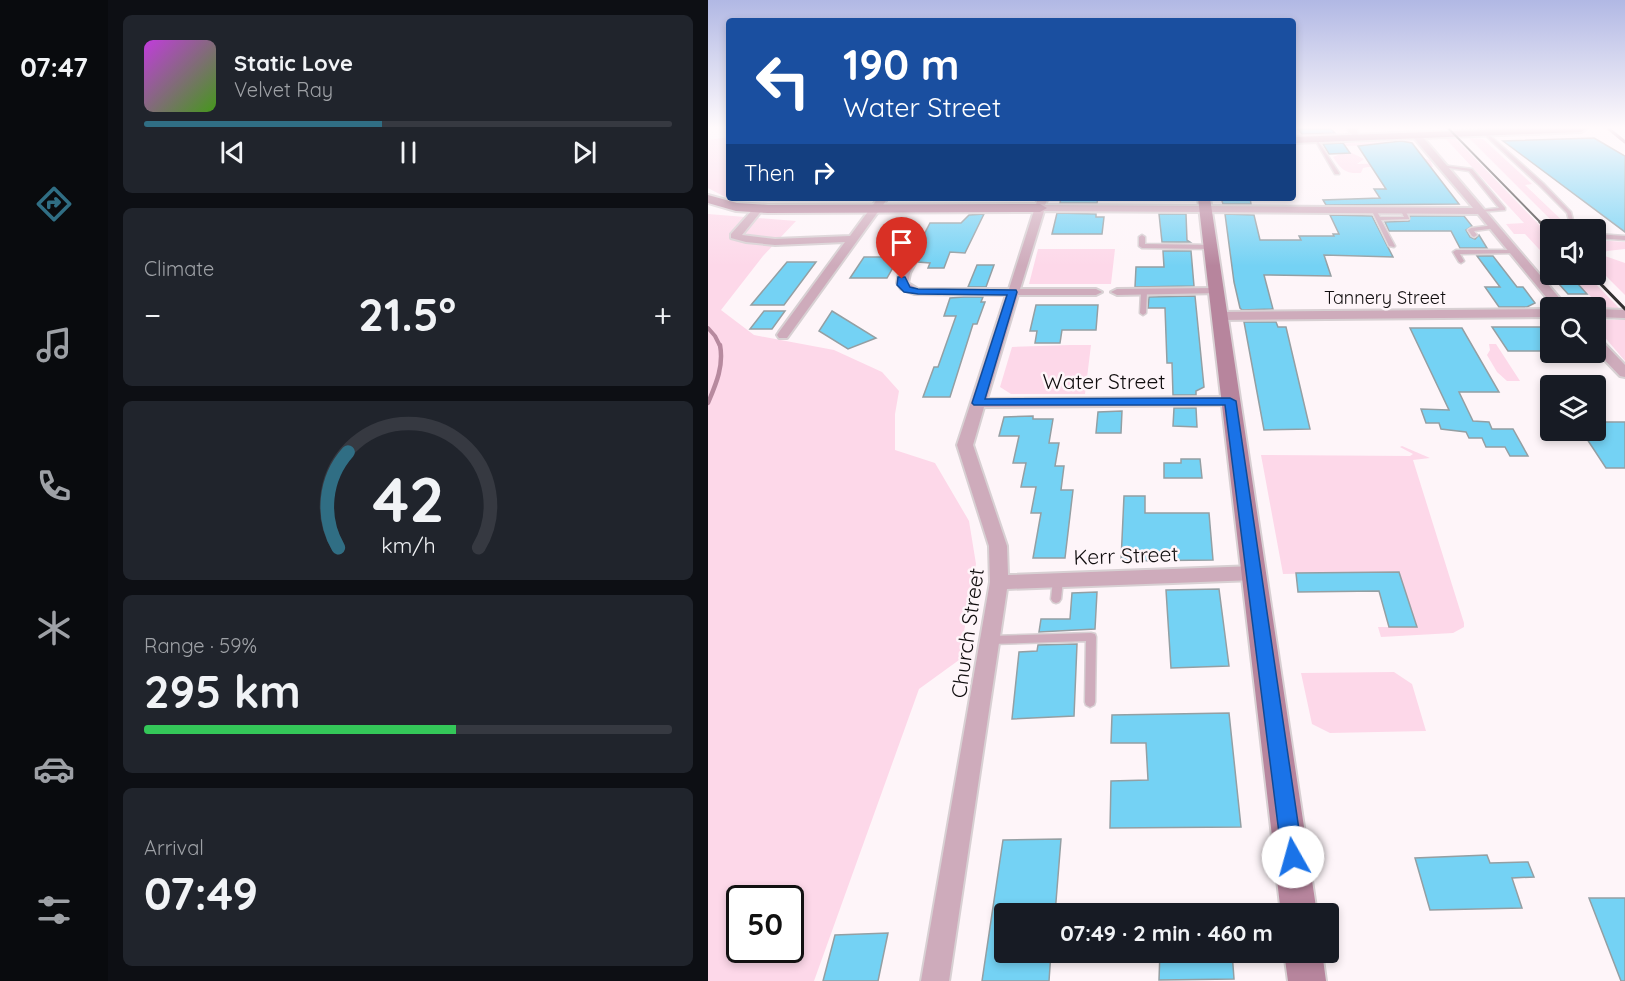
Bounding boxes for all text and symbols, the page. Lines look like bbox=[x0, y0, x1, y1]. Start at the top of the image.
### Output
text: 190 m bbox=[843, 38, 959, 91]
icon: left bbox=[744, 42, 822, 120]
text: Static Love bbox=[234, 49, 353, 77]
text: 07:47 bbox=[20, 50, 88, 84]
text: Velvet Ray bbox=[234, 77, 333, 102]
text: Water Street bbox=[843, 90, 1001, 124]
icon: previous bbox=[216, 136, 249, 169]
icon: pause bbox=[392, 136, 425, 169]
icon: next bbox=[568, 136, 601, 169]
icon: right bbox=[807, 156, 840, 189]
text: Then bbox=[744, 159, 795, 187]
icon: directions bbox=[33, 183, 75, 225]
pin bbox=[876, 217, 927, 279]
map controls bbox=[1540, 219, 1606, 441]
button: sound bbox=[1540, 219, 1606, 285]
icon: arrive bbox=[885, 226, 918, 259]
text: Climate bbox=[144, 256, 214, 281]
text: 21.5° bbox=[358, 286, 456, 342]
street label: Tannery Street bbox=[1324, 286, 1446, 309]
text: − bbox=[144, 294, 161, 335]
text: + bbox=[653, 294, 672, 335]
button: search bbox=[1540, 297, 1606, 363]
icon: music bbox=[33, 324, 75, 366]
street label: Water Street bbox=[1043, 368, 1165, 394]
button: layers bbox=[1540, 375, 1606, 441]
text: 42 bbox=[372, 460, 444, 538]
icon: phone bbox=[33, 465, 75, 507]
text: km/h bbox=[381, 532, 435, 558]
street label: Kerr Street bbox=[1073, 540, 1179, 570]
street label: Church Street bbox=[945, 566, 989, 700]
icon: climate bbox=[33, 607, 75, 649]
text: Range · 59% bbox=[144, 633, 257, 658]
text: 295 km bbox=[144, 663, 301, 719]
icon: car bbox=[33, 748, 75, 790]
position arrow bbox=[1261, 825, 1325, 889]
text: Arrival bbox=[144, 835, 204, 860]
text: 07:49 bbox=[144, 865, 258, 921]
speed limit sign: 50 bbox=[726, 885, 804, 963]
icon: filters bbox=[33, 889, 75, 931]
text: 07:49 · 2 min · 460 m bbox=[1060, 919, 1273, 947]

